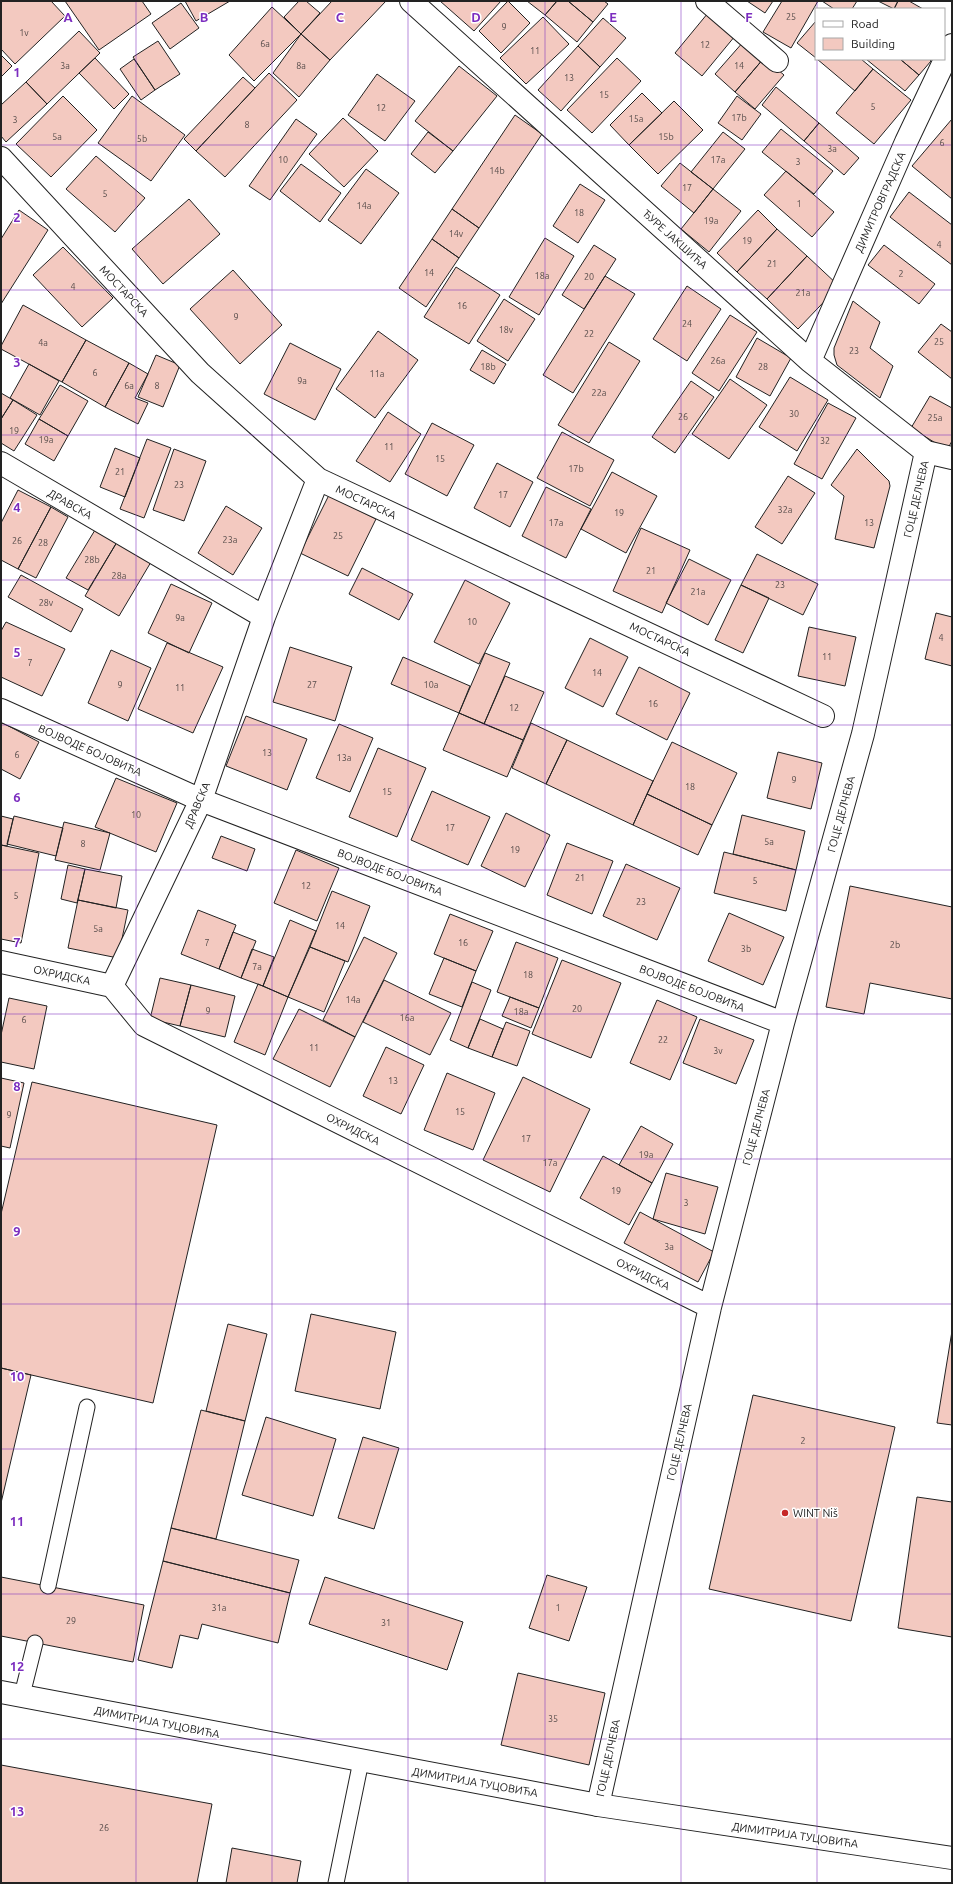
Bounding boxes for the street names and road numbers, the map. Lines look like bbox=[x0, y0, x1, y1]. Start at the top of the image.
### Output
street label: ДИМИТРОВГРАДСКА bbox=[852, 149, 908, 254]
street label: ЂУРЕ ЈАКШИЋА bbox=[640, 207, 710, 272]
street label: МОСТАРСКА bbox=[97, 263, 151, 320]
street label: ГОЦЕ ДЕЛЧЕВА bbox=[901, 458, 931, 539]
street label: МОСТАРСКА bbox=[334, 483, 399, 522]
street label: ДРАВСКА bbox=[46, 487, 95, 522]
street label: МОСТАРСКА bbox=[628, 620, 693, 659]
street label: ВОЈВОДЕ БОЈОВИЋА bbox=[37, 722, 144, 779]
street label: ГОЦЕ ДЕЛЧЕВА bbox=[825, 774, 857, 854]
street label: ДРАВСКА bbox=[182, 779, 212, 830]
street label: ВОЈВОДЕ БОЈОВИЋА bbox=[336, 846, 445, 898]
street label: ВОЈВОДЕ БОЈОВИЋА bbox=[638, 962, 747, 1014]
street label: ОХРИДСКА bbox=[32, 963, 92, 987]
street label: ГОЦЕ ДЕЛЧЕВА bbox=[740, 1087, 772, 1167]
street label: ОХРИДСКА bbox=[324, 1111, 383, 1148]
street label: ОХРИДСКА bbox=[614, 1256, 673, 1293]
street label: ГОЦЕ ДЕЛЧЕВА bbox=[664, 1401, 694, 1482]
street label: ДИМИТРИЈА ТУЦОВИЋА bbox=[93, 1704, 221, 1740]
street label: ГОЦЕ ДЕЛЧЕВА bbox=[594, 1717, 622, 1798]
street label: ДИМИТРИЈА ТУЦОВИЋА bbox=[411, 1765, 540, 1799]
street label: ДИМИТРИЈА ТУЦОВИЋА bbox=[731, 1820, 860, 1850]

